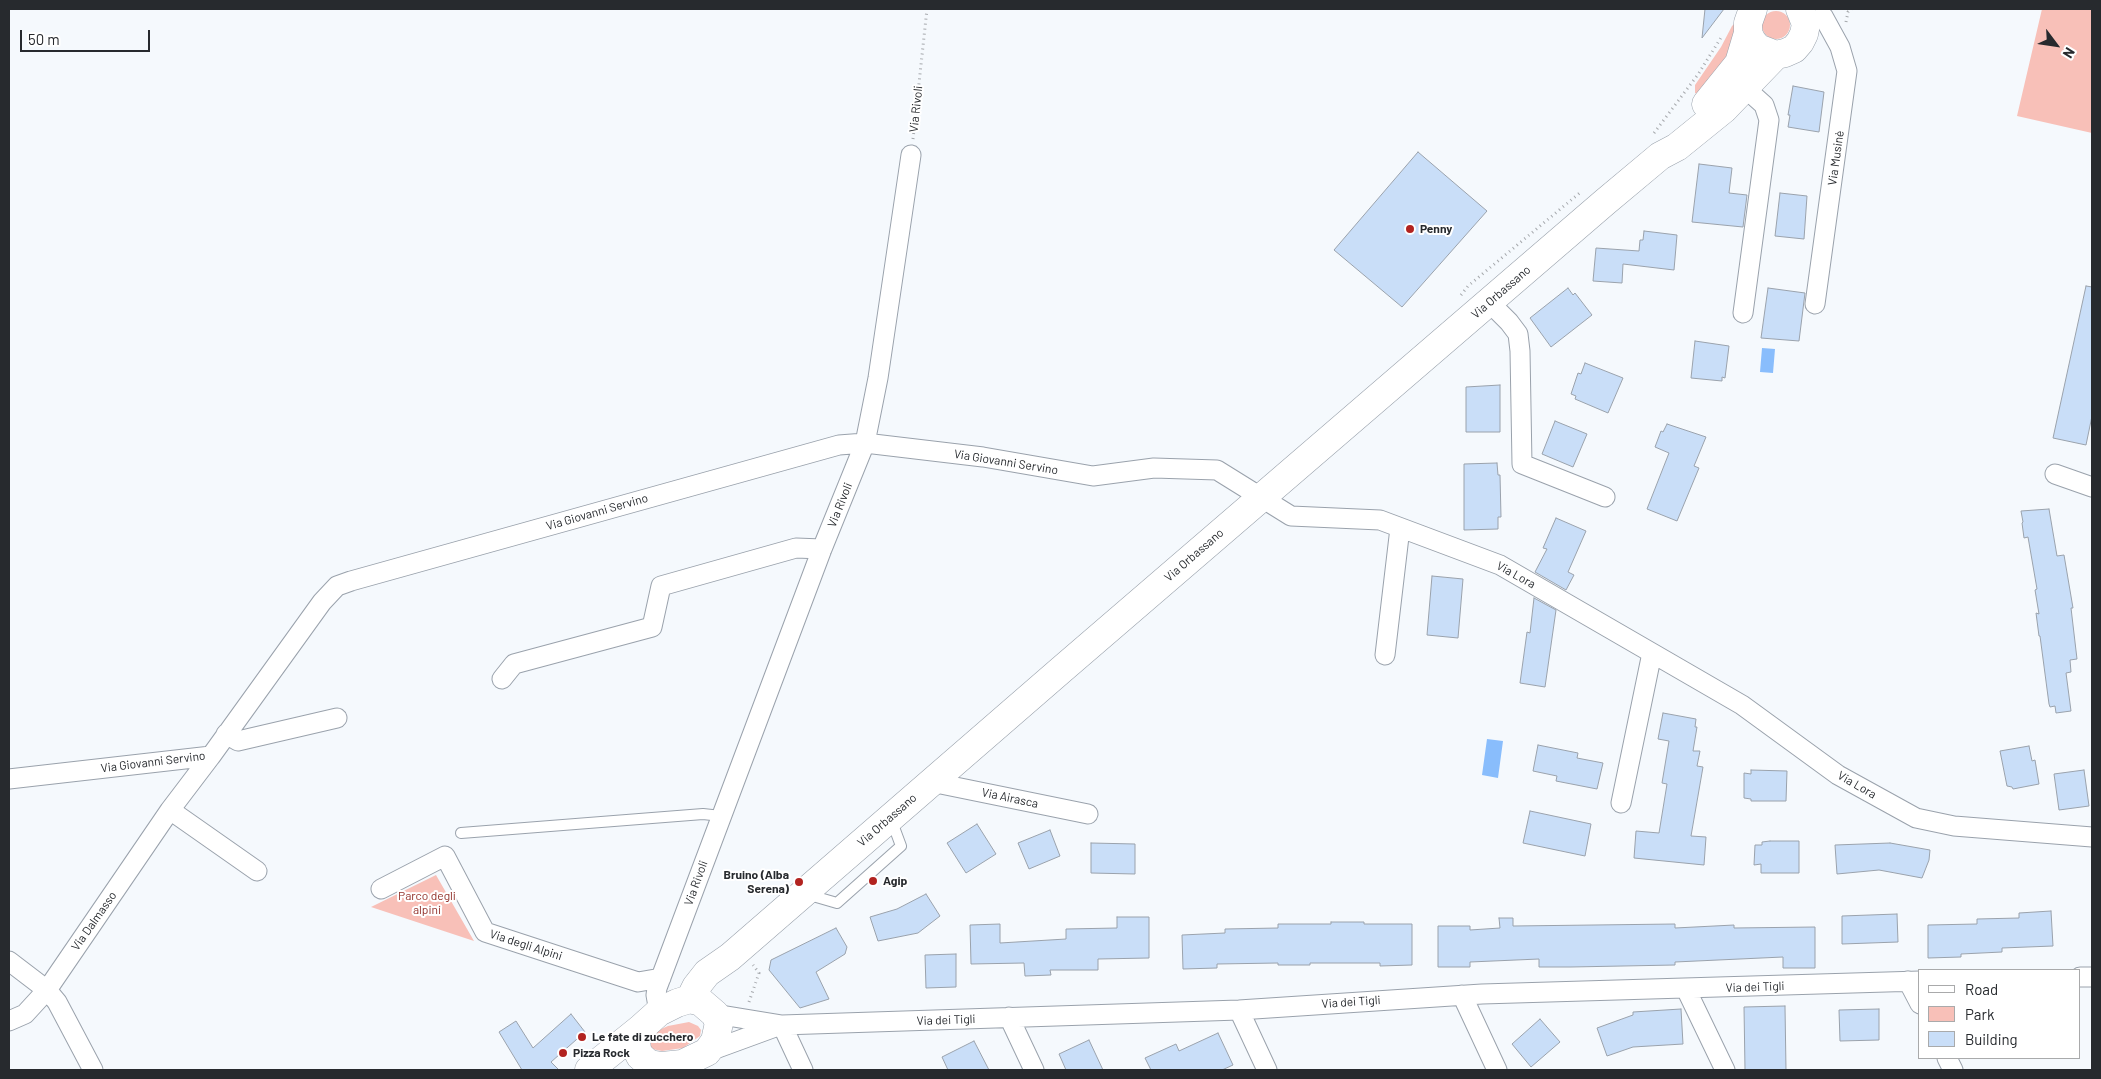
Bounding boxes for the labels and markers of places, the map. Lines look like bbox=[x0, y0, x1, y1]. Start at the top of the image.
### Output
place label: Penny bbox=[1420, 222, 1452, 236]
marker: Penny bbox=[1404, 223, 1416, 235]
place label: Bruino (Alba Serena) bbox=[723, 868, 789, 896]
place label: Agip bbox=[883, 874, 907, 888]
marker: Agip bbox=[867, 875, 879, 887]
marker: Bruino (Alba Serena) bbox=[793, 876, 805, 888]
place label: Le fate di zucchero bbox=[592, 1030, 693, 1044]
marker: Le fate di zucchero bbox=[576, 1031, 588, 1043]
place label: Pizza Rock bbox=[573, 1046, 630, 1060]
marker: Pizza Rock bbox=[557, 1047, 569, 1059]

